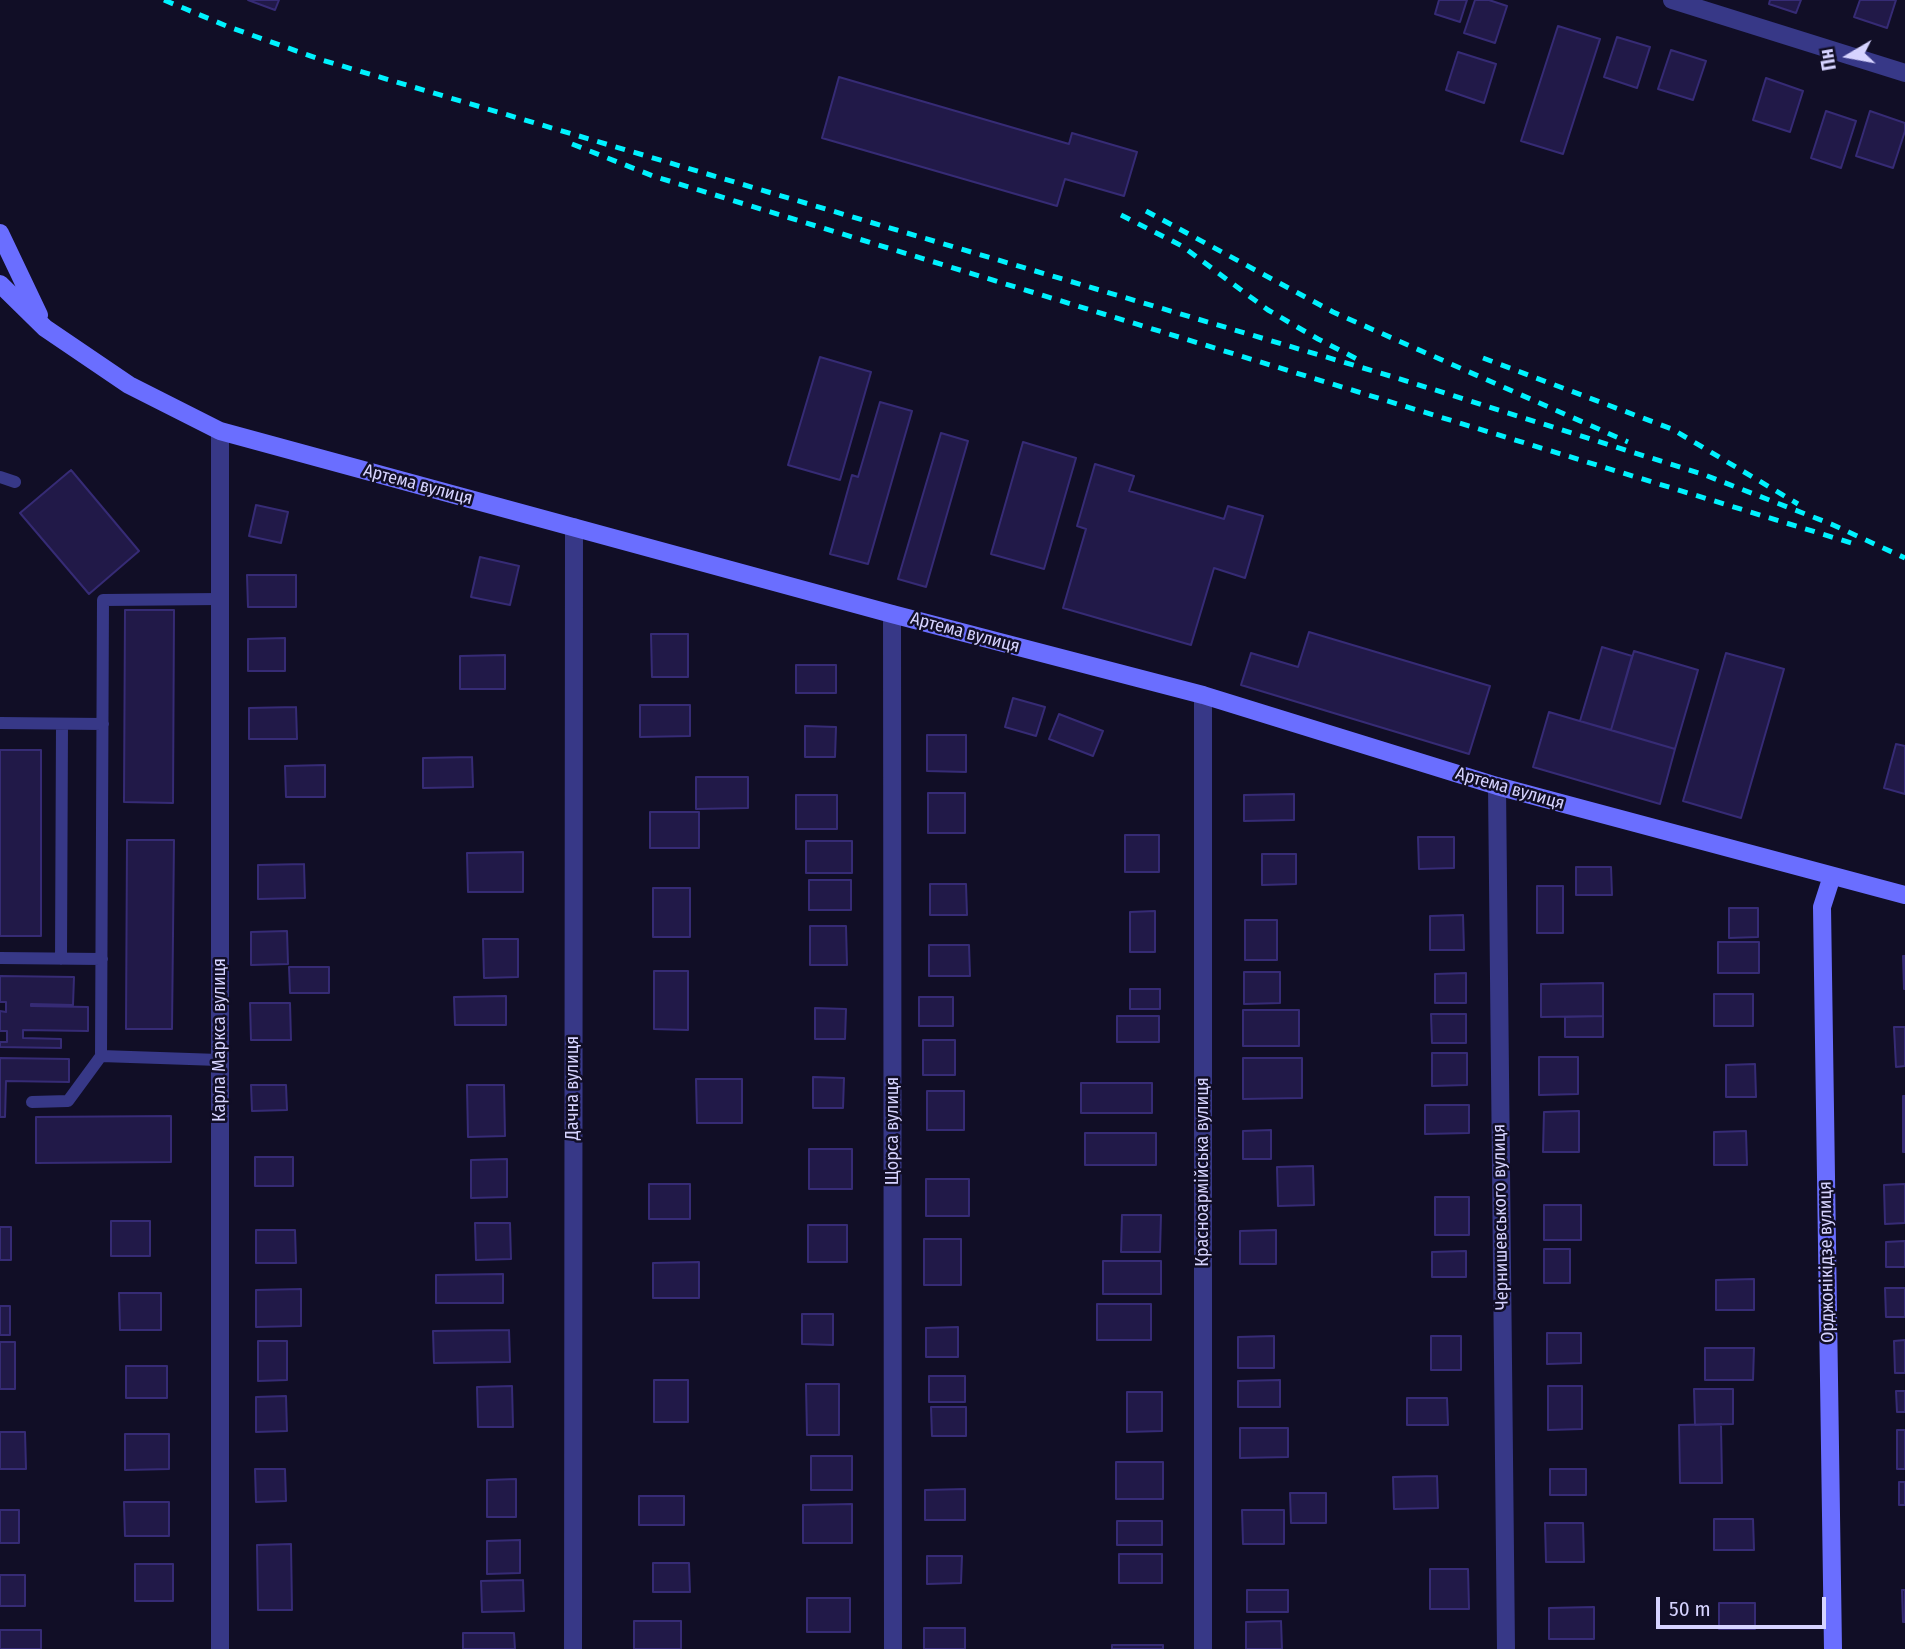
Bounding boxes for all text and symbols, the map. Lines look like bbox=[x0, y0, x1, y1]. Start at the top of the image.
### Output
north arrow bbox=[1814, 21, 1884, 91]
text: Пн bbox=[1815, 47, 1841, 72]
street label: Артема вулиця bbox=[361, 460, 475, 510]
street label: Артема вулиця bbox=[908, 608, 1022, 658]
street label: Артема вулиця bbox=[1453, 763, 1567, 815]
street label: Карла Маркса вулиця bbox=[209, 958, 231, 1122]
street label: Дачна вулиця bbox=[562, 1036, 584, 1140]
street label: Щорса вулиця bbox=[882, 1077, 904, 1185]
street label: Красноармійська вулиця bbox=[1192, 1077, 1214, 1267]
street label: Чернишевського вулиця bbox=[1489, 1124, 1513, 1310]
street label: Орджонікідзе вулиця bbox=[1815, 1181, 1839, 1343]
scale bar bbox=[1660, 1582, 1830, 1626]
text: 50 m bbox=[1669, 1596, 1711, 1622]

